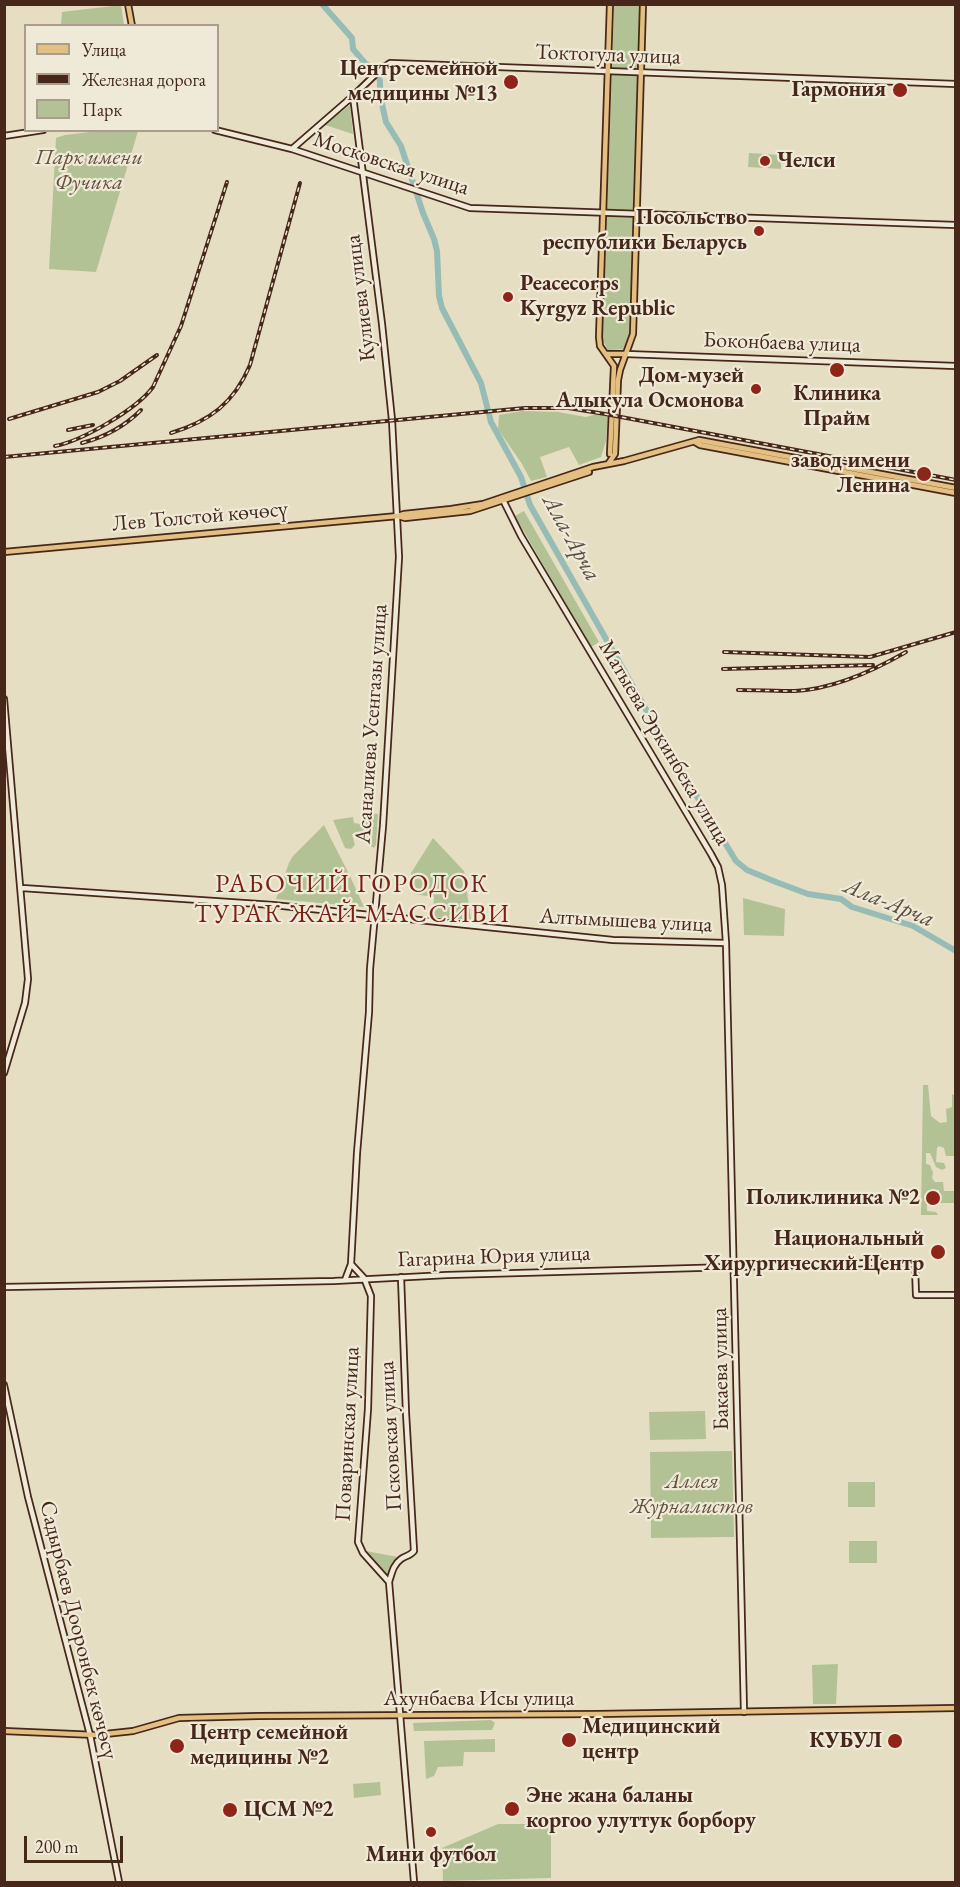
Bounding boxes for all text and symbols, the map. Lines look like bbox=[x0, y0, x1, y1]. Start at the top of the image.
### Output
legend bbox=[24, 24, 219, 132]
text: Улица bbox=[82, 38, 126, 61]
street label: Токтогула улица bbox=[535, 39, 681, 71]
place label: Центр семейной медицины №13 bbox=[340, 56, 498, 107]
text: Железная дорога bbox=[82, 68, 206, 91]
marker: Центр семейной медицины №13 bbox=[502, 73, 520, 91]
place label: Гармония bbox=[791, 77, 886, 103]
marker: Гармония bbox=[891, 81, 909, 99]
text: Парк bbox=[82, 98, 122, 121]
street label: Московская улица bbox=[310, 126, 472, 202]
park label: Парк имени Фучика bbox=[35, 145, 143, 196]
place label: Челси bbox=[777, 148, 836, 174]
marker: Челси bbox=[758, 154, 772, 168]
place label: Посольство республики Беларусь bbox=[542, 205, 747, 256]
marker: Посольство республики Беларусь bbox=[752, 224, 766, 238]
street label: Кулиева улица bbox=[340, 233, 382, 363]
place label: Peacecorps Kyrgyz Republic bbox=[520, 271, 675, 322]
marker: Peacecorps Kyrgyz Republic bbox=[501, 290, 515, 304]
street label: Боконбаева улица bbox=[703, 327, 861, 359]
marker: Клиника Прайм bbox=[828, 361, 846, 379]
place label: Дом-музей Алыкула Осмонова bbox=[556, 363, 744, 414]
place label: Клиника Прайм bbox=[793, 381, 881, 433]
marker: Дом-музей Алыкула Осмонова bbox=[749, 382, 763, 396]
place label: завод имени Ленина bbox=[791, 448, 910, 500]
marker: завод имени Ленина bbox=[915, 465, 933, 483]
water label: Ала-Арча bbox=[535, 490, 607, 586]
street label: Лев Толстой көчөсү bbox=[111, 496, 289, 538]
street label: Асаналиева Усенгазы улица bbox=[350, 603, 394, 845]
street label: Матыева Эркинбека улица bbox=[592, 636, 736, 850]
district label: РАБОЧИЙ ГОРОДОК ТУРАК ЖАЙ МАССИВИ bbox=[194, 869, 510, 930]
water label: Ала-Арча bbox=[840, 872, 938, 934]
street label: Алтымышева улица bbox=[539, 903, 713, 939]
place label: Поликлиника №2 bbox=[746, 1185, 920, 1211]
marker: Поликлиника №2 bbox=[924, 1189, 942, 1207]
place label: Национальный Хирургический Центр bbox=[704, 1226, 924, 1278]
street label: Гагарина Юрия улица bbox=[397, 1240, 591, 1274]
marker: Национальный Хирургический Центр bbox=[929, 1243, 947, 1261]
street label: Бакаева улица bbox=[707, 1307, 735, 1431]
street label: Поваринская улица bbox=[330, 1346, 366, 1522]
street label: Псковская улица bbox=[374, 1360, 408, 1512]
park label: Аллея Журналистов bbox=[631, 1469, 753, 1520]
street label: Садырбаев Дооронбек көчөсү bbox=[33, 1498, 123, 1762]
street label: Ахунбаева Исы улица bbox=[383, 1686, 575, 1712]
place label: Медицинский центр bbox=[582, 1714, 720, 1766]
place label: Центр семейной медицины №2 bbox=[190, 1720, 348, 1772]
place label: КУБУЛ bbox=[809, 1728, 882, 1754]
marker: Медицинский центр bbox=[560, 1731, 578, 1749]
marker: КУБУЛ bbox=[886, 1732, 904, 1750]
marker: Центр семейной медицины №2 bbox=[168, 1737, 186, 1755]
place label: Эне жана баланы коргоо улуттук борбору bbox=[526, 1783, 756, 1834]
place label: ЦСМ №2 bbox=[244, 1797, 334, 1823]
marker: Эне жана баланы коргоо улуттук борбору bbox=[503, 1800, 521, 1818]
marker: ЦСМ №2 bbox=[221, 1801, 239, 1819]
scale bar bbox=[27, 1824, 126, 1862]
marker: Мини футбол bbox=[424, 1825, 438, 1839]
text: 200 m bbox=[35, 1835, 79, 1858]
place label: Мини футбол bbox=[366, 1842, 496, 1868]

